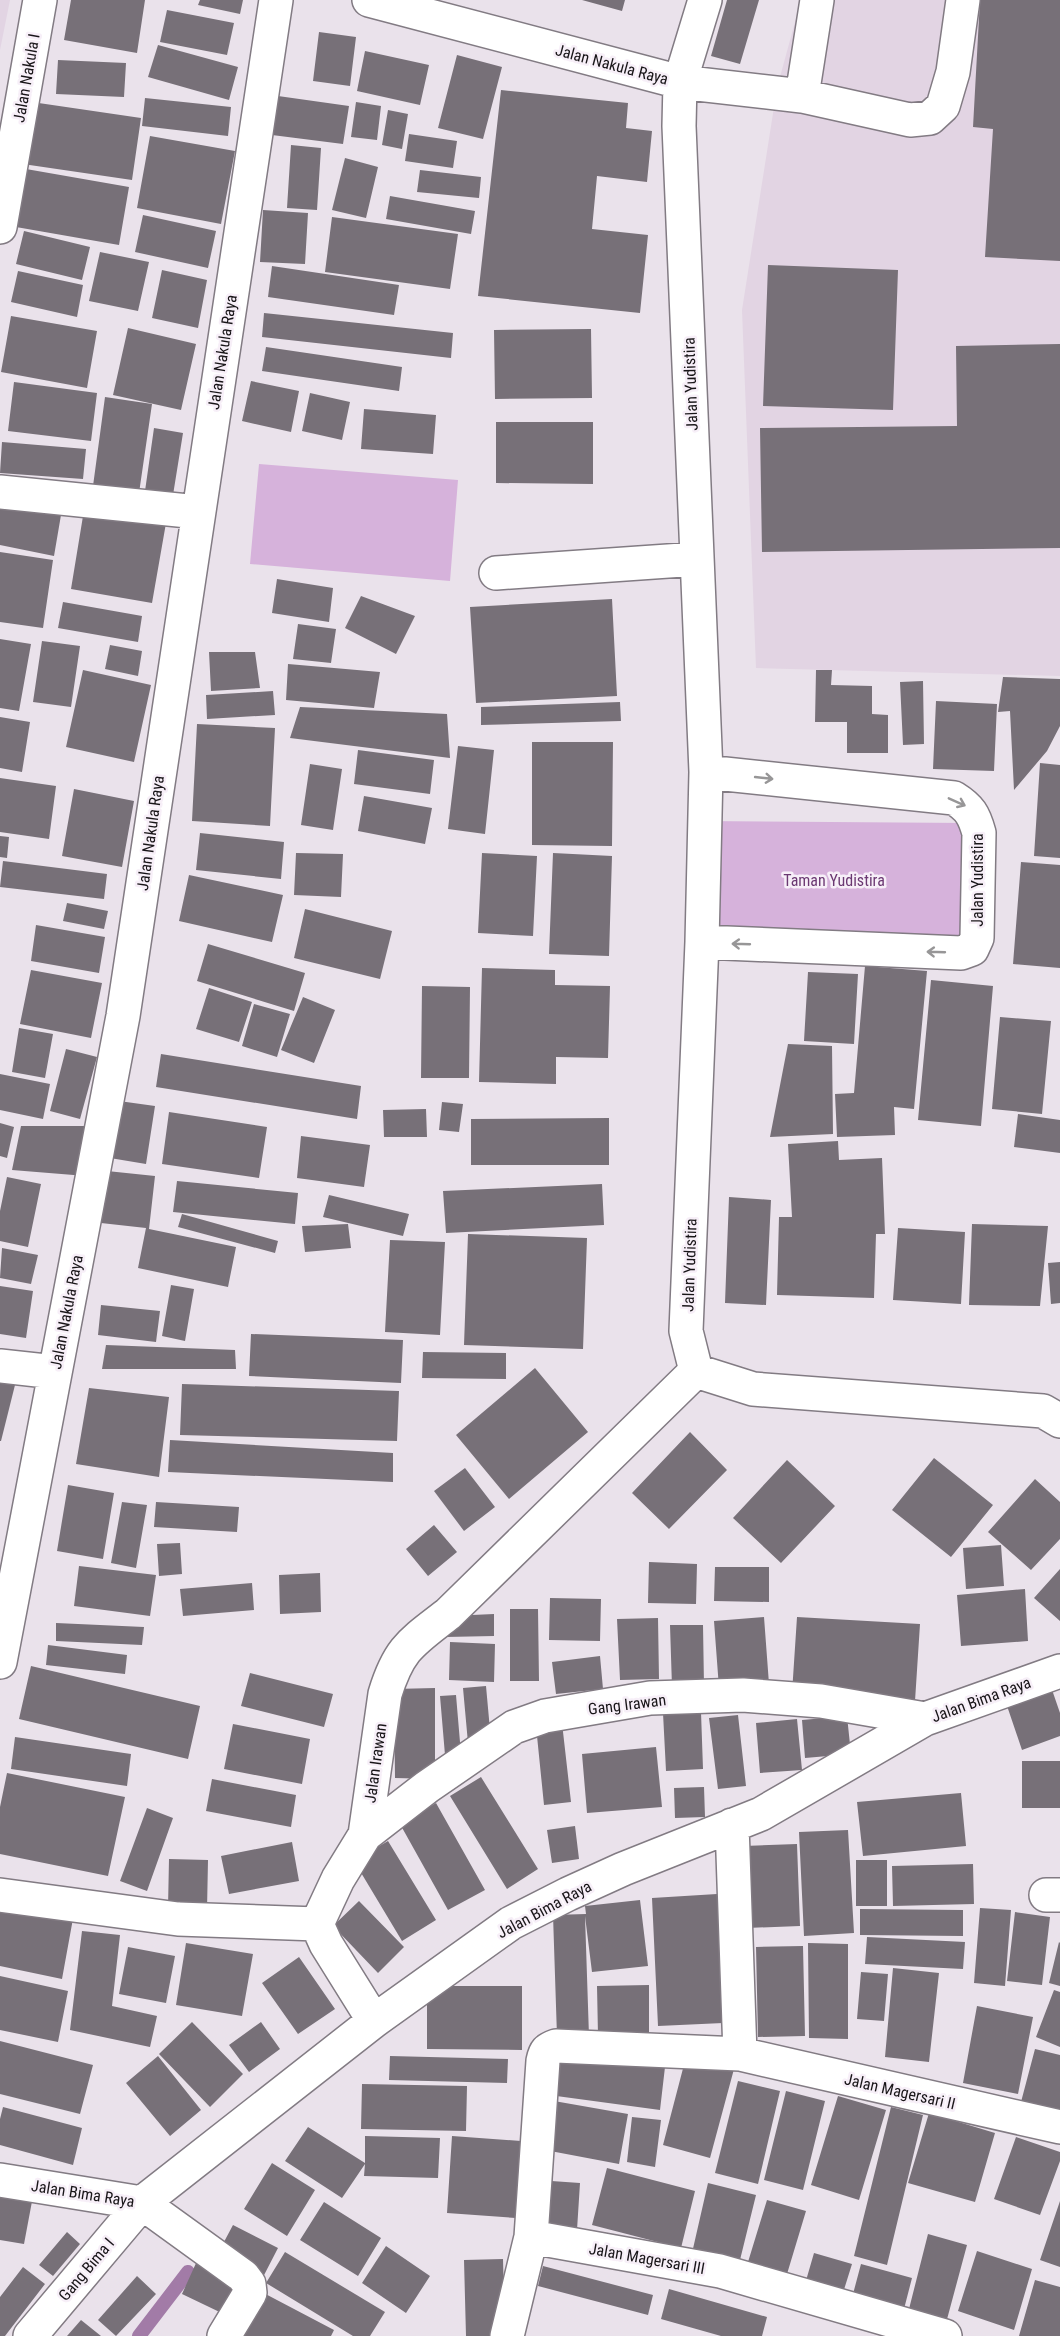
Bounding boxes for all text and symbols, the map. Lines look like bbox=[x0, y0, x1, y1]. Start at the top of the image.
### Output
street label: Jalan Nakula I bbox=[9, 32, 44, 124]
street label: Jalan Nakula Raya bbox=[553, 40, 670, 89]
street label: Jalan Nakula Raya bbox=[204, 293, 241, 411]
street label: Jalan Yudistira bbox=[679, 337, 702, 431]
one-way arrow bbox=[754, 773, 774, 784]
street label: Jalan Nakula Raya bbox=[133, 774, 168, 892]
one-way arrow bbox=[948, 796, 966, 808]
street label: Jalan Yudistira bbox=[968, 833, 987, 927]
park label: Taman Yudistira bbox=[783, 871, 885, 890]
one-way arrow bbox=[731, 938, 751, 949]
one-way arrow bbox=[926, 946, 946, 957]
street label: Jalan Yudistira bbox=[678, 1218, 701, 1312]
street label: Jalan Nakula Raya bbox=[46, 1253, 87, 1371]
street label: Jalan Bima Raya bbox=[929, 1673, 1033, 1726]
street label: Gang Irawan bbox=[587, 1690, 667, 1719]
street label: Jalan Irawan bbox=[361, 1722, 390, 1804]
street label: Jalan Bima Raya bbox=[494, 1877, 595, 1942]
street label: Jalan Magersari II bbox=[843, 2069, 957, 2113]
street label: Jalan Bima Raya bbox=[30, 2176, 136, 2211]
street label: Gang Bima I bbox=[55, 2234, 118, 2305]
street label: Jalan Magersari III bbox=[587, 2239, 706, 2278]

